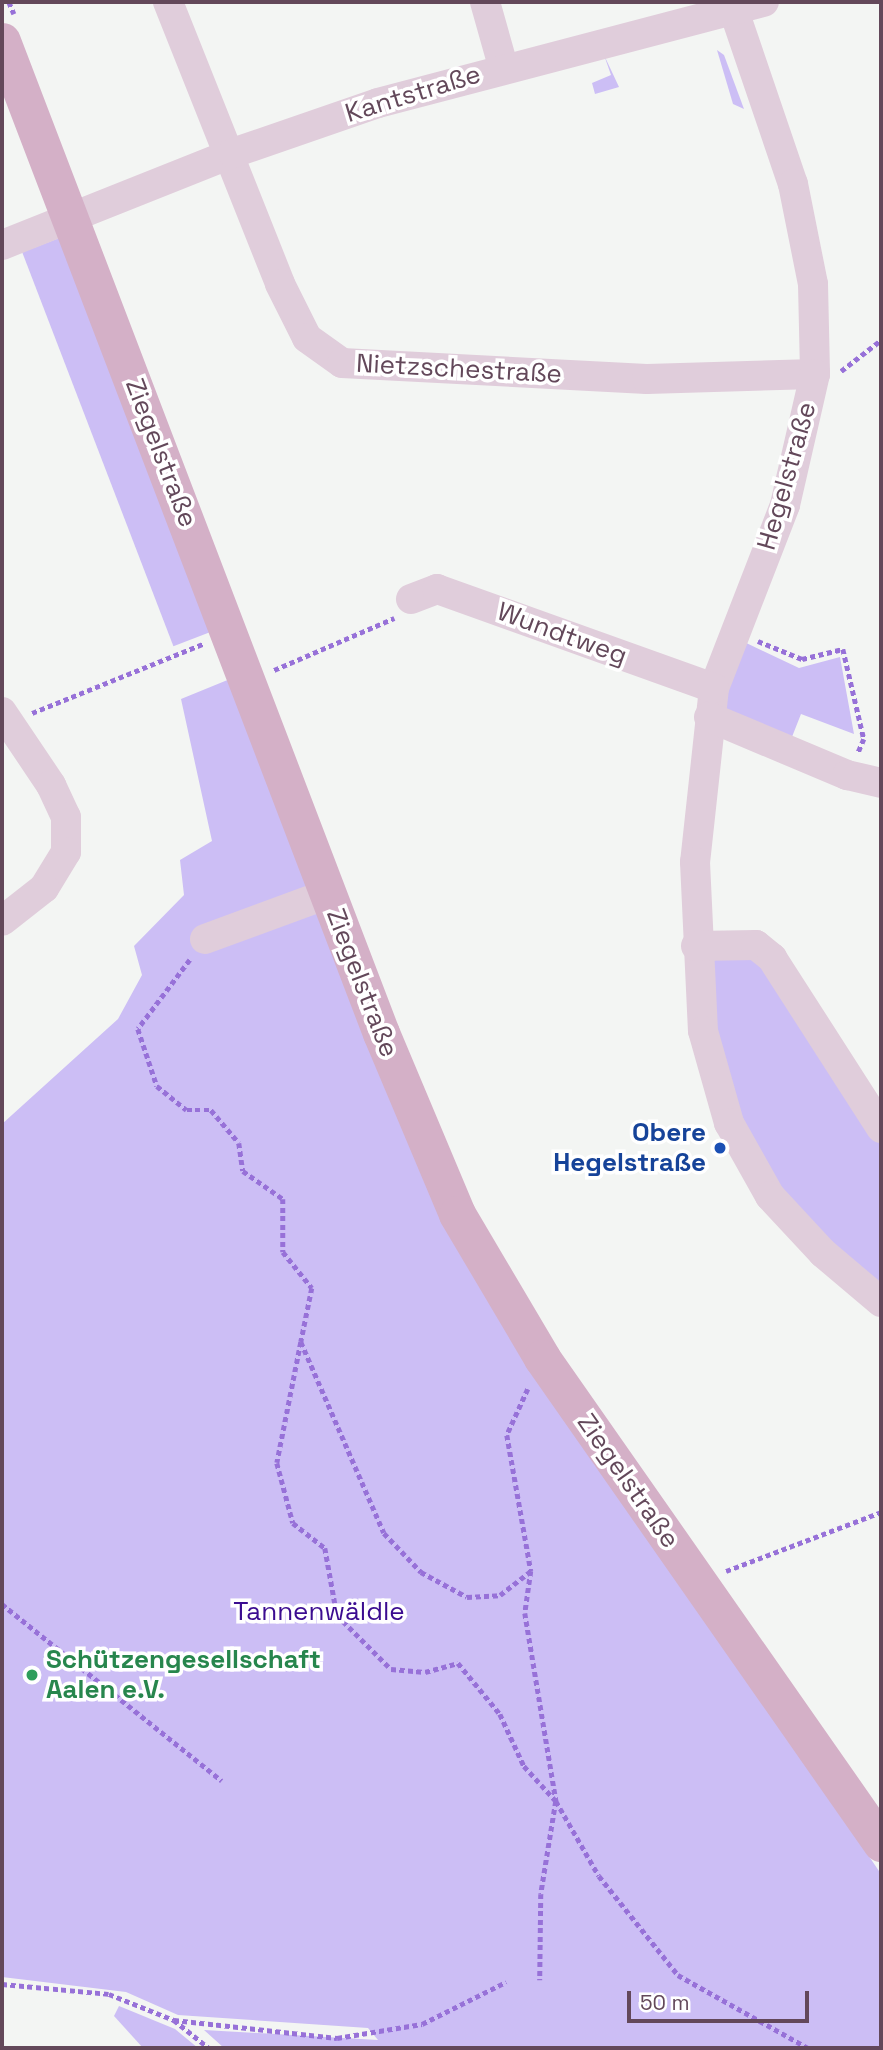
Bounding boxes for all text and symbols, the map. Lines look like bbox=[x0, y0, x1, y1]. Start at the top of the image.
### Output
street label: Kantstraße bbox=[342, 59, 484, 129]
street label: Nietzschestraße bbox=[355, 348, 563, 390]
street label: Ziegelstraße bbox=[118, 374, 204, 532]
street label: Hegelstraße bbox=[751, 399, 823, 553]
street label: Wundtweg bbox=[493, 596, 631, 672]
street label: Ziegelstraße bbox=[319, 904, 405, 1062]
place label: Obere Hegelstraße bbox=[553, 1117, 706, 1178]
marker: Obere Hegelstraße bbox=[712, 1140, 728, 1156]
street label: Ziegelstraße bbox=[570, 1408, 686, 1554]
park label: Tannenwäldle bbox=[233, 1596, 405, 1628]
place label: Schützengesellschaft Aalen e.V. bbox=[46, 1644, 321, 1706]
marker: Schützengesellschaft Aalen e.V. bbox=[24, 1667, 40, 1683]
scale bar bbox=[631, 1976, 813, 2020]
text: 50 m bbox=[640, 1989, 690, 2016]

